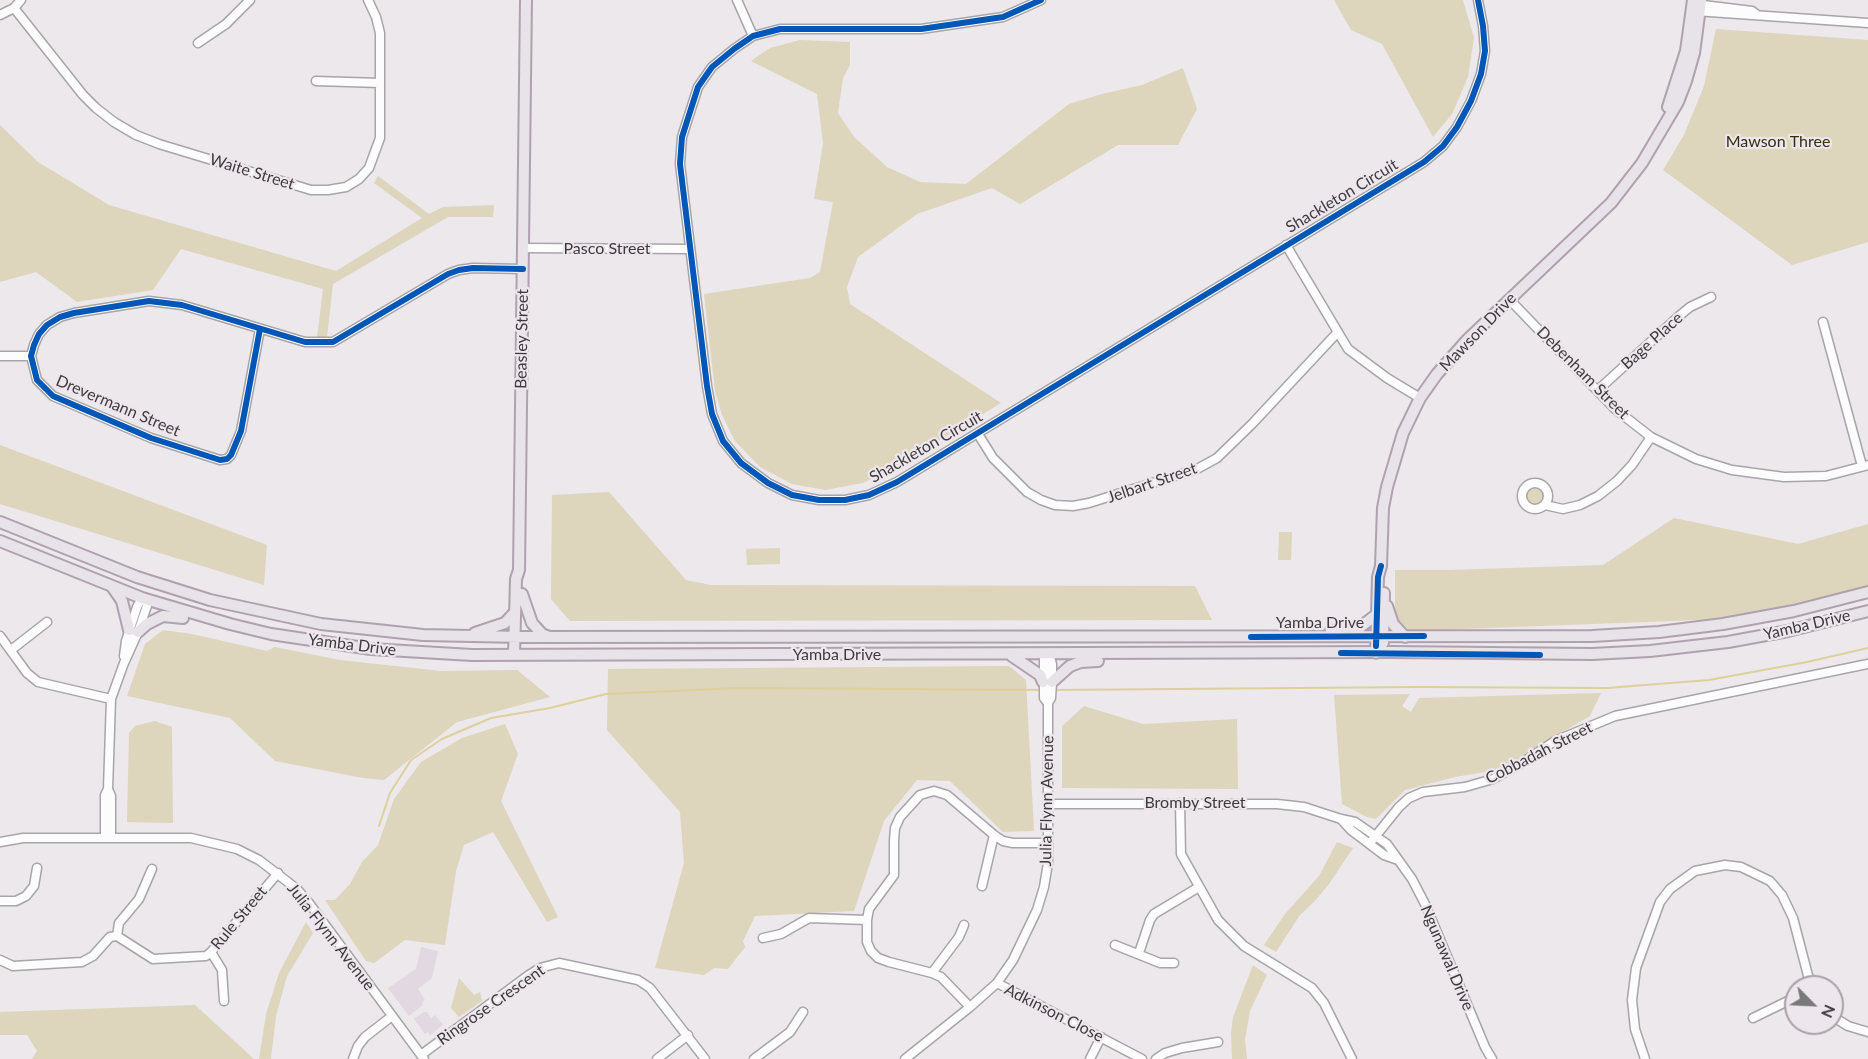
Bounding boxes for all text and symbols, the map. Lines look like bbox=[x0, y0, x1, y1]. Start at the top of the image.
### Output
park label: Mawson Three bbox=[1726, 132, 1830, 152]
street label: Waite Street bbox=[207, 150, 297, 194]
street label: Shackleton Circuit bbox=[1282, 155, 1402, 237]
street label: Pasco Street bbox=[563, 239, 651, 259]
street label: Beasley Street bbox=[512, 289, 532, 389]
street label: Mawson Drive bbox=[1436, 289, 1520, 375]
street label: Bage Place bbox=[1617, 308, 1687, 374]
street label: Debenham Street bbox=[1533, 323, 1633, 423]
street label: Drevermann Street bbox=[53, 371, 183, 441]
street label: Shackleton Circuit bbox=[866, 407, 986, 487]
street label: Jelbart Street bbox=[1105, 459, 1199, 507]
street label: Yamba Drive bbox=[1762, 606, 1852, 644]
street label: Yamba Drive bbox=[1276, 613, 1364, 633]
street label: Yamba Drive bbox=[307, 630, 397, 660]
street label: Yamba Drive bbox=[793, 645, 881, 665]
street label: Cobbadah Street bbox=[1482, 718, 1596, 788]
street label: Julia Flynn Avenue bbox=[1036, 735, 1058, 867]
street label: Bromby Street bbox=[1144, 793, 1246, 813]
street label: Julia Flynn Avenue bbox=[283, 879, 379, 995]
street label: Rule Street bbox=[207, 882, 271, 954]
street label: Ngunawal Drive bbox=[1416, 902, 1478, 1014]
street label: Ringrose Crescent bbox=[433, 961, 549, 1049]
north arrow bbox=[1784, 975, 1844, 1035]
street label: Adkinson Close bbox=[1001, 980, 1107, 1046]
text: N bbox=[1818, 1002, 1840, 1021]

